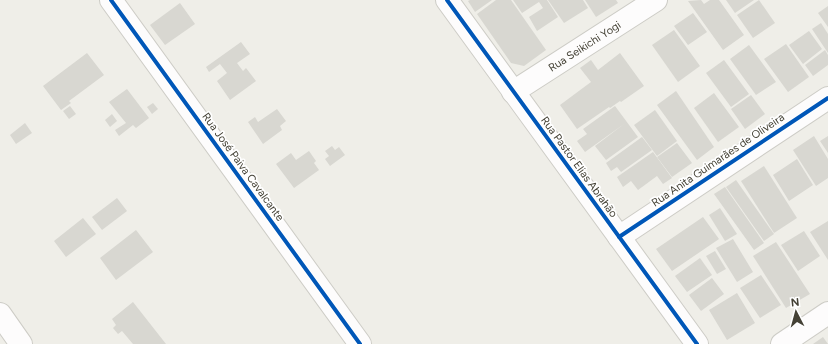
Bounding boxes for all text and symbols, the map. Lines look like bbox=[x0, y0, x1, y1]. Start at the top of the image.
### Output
street label: Rua Seikichi Yogi bbox=[546, 18, 623, 74]
street label: Rua José Paiva Cavalcante bbox=[199, 110, 287, 224]
street label: Rua Anita Guimarães de Oliveira bbox=[649, 111, 787, 209]
street label: Rua Pastor Elias Abrahão bbox=[538, 114, 620, 220]
north arrow bbox=[776, 292, 816, 332]
text: N bbox=[790, 296, 800, 309]

